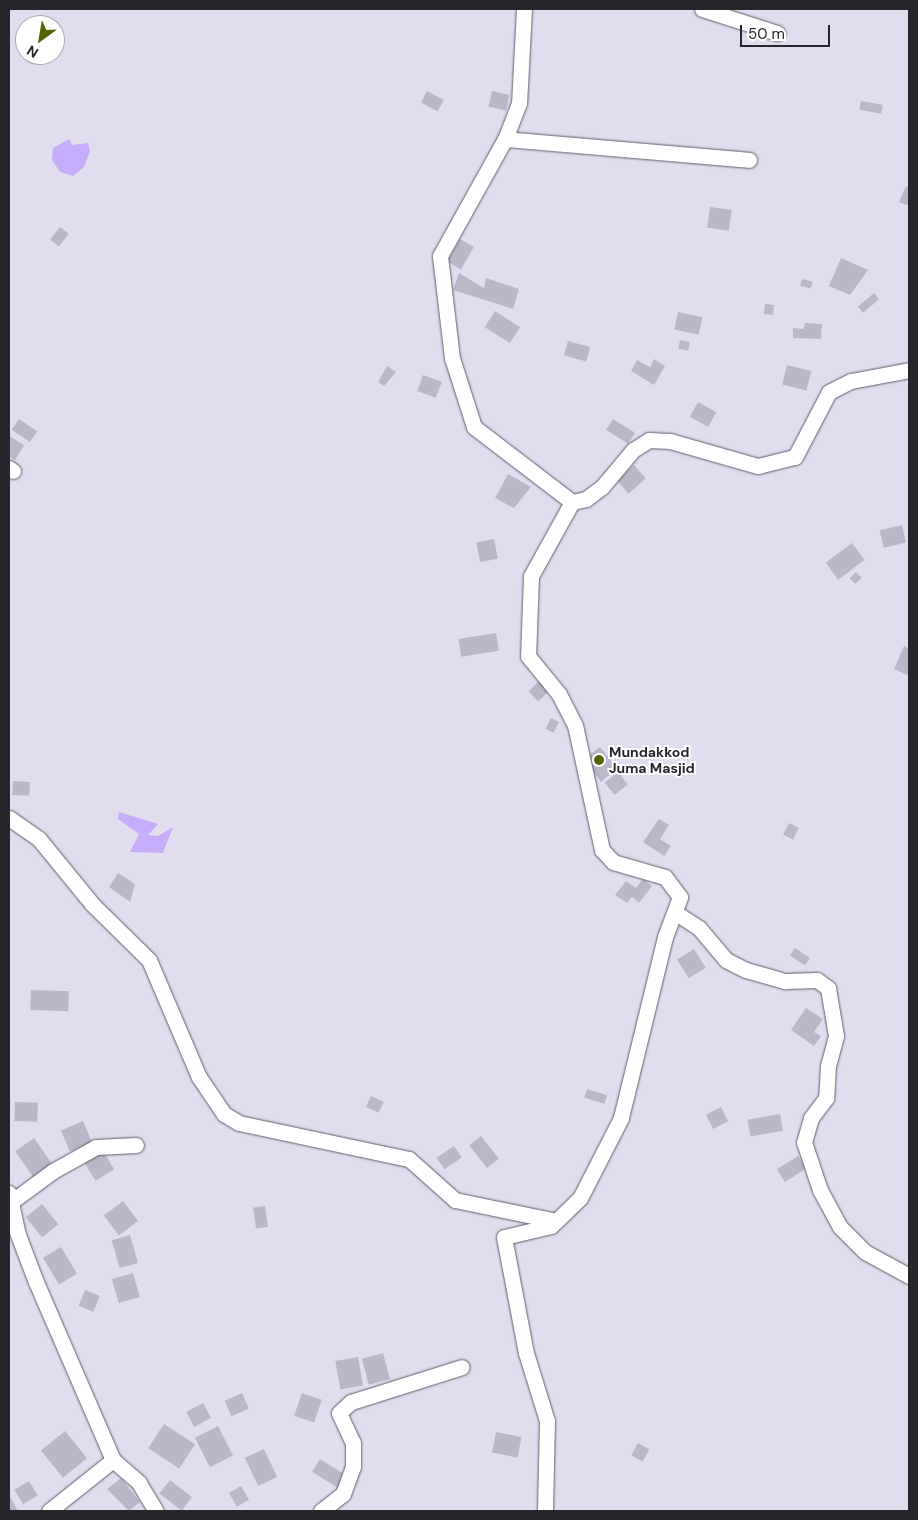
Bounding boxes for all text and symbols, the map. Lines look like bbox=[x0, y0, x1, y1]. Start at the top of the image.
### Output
north arrow bbox=[15, 15, 65, 65]
scale bar bbox=[743, 15, 833, 47]
text: 50 m bbox=[748, 24, 785, 44]
text: N bbox=[23, 42, 42, 62]
place label: Mundakkod Juma Masjid bbox=[609, 744, 695, 776]
marker: Mundakkod Juma Masjid bbox=[593, 754, 605, 766]

